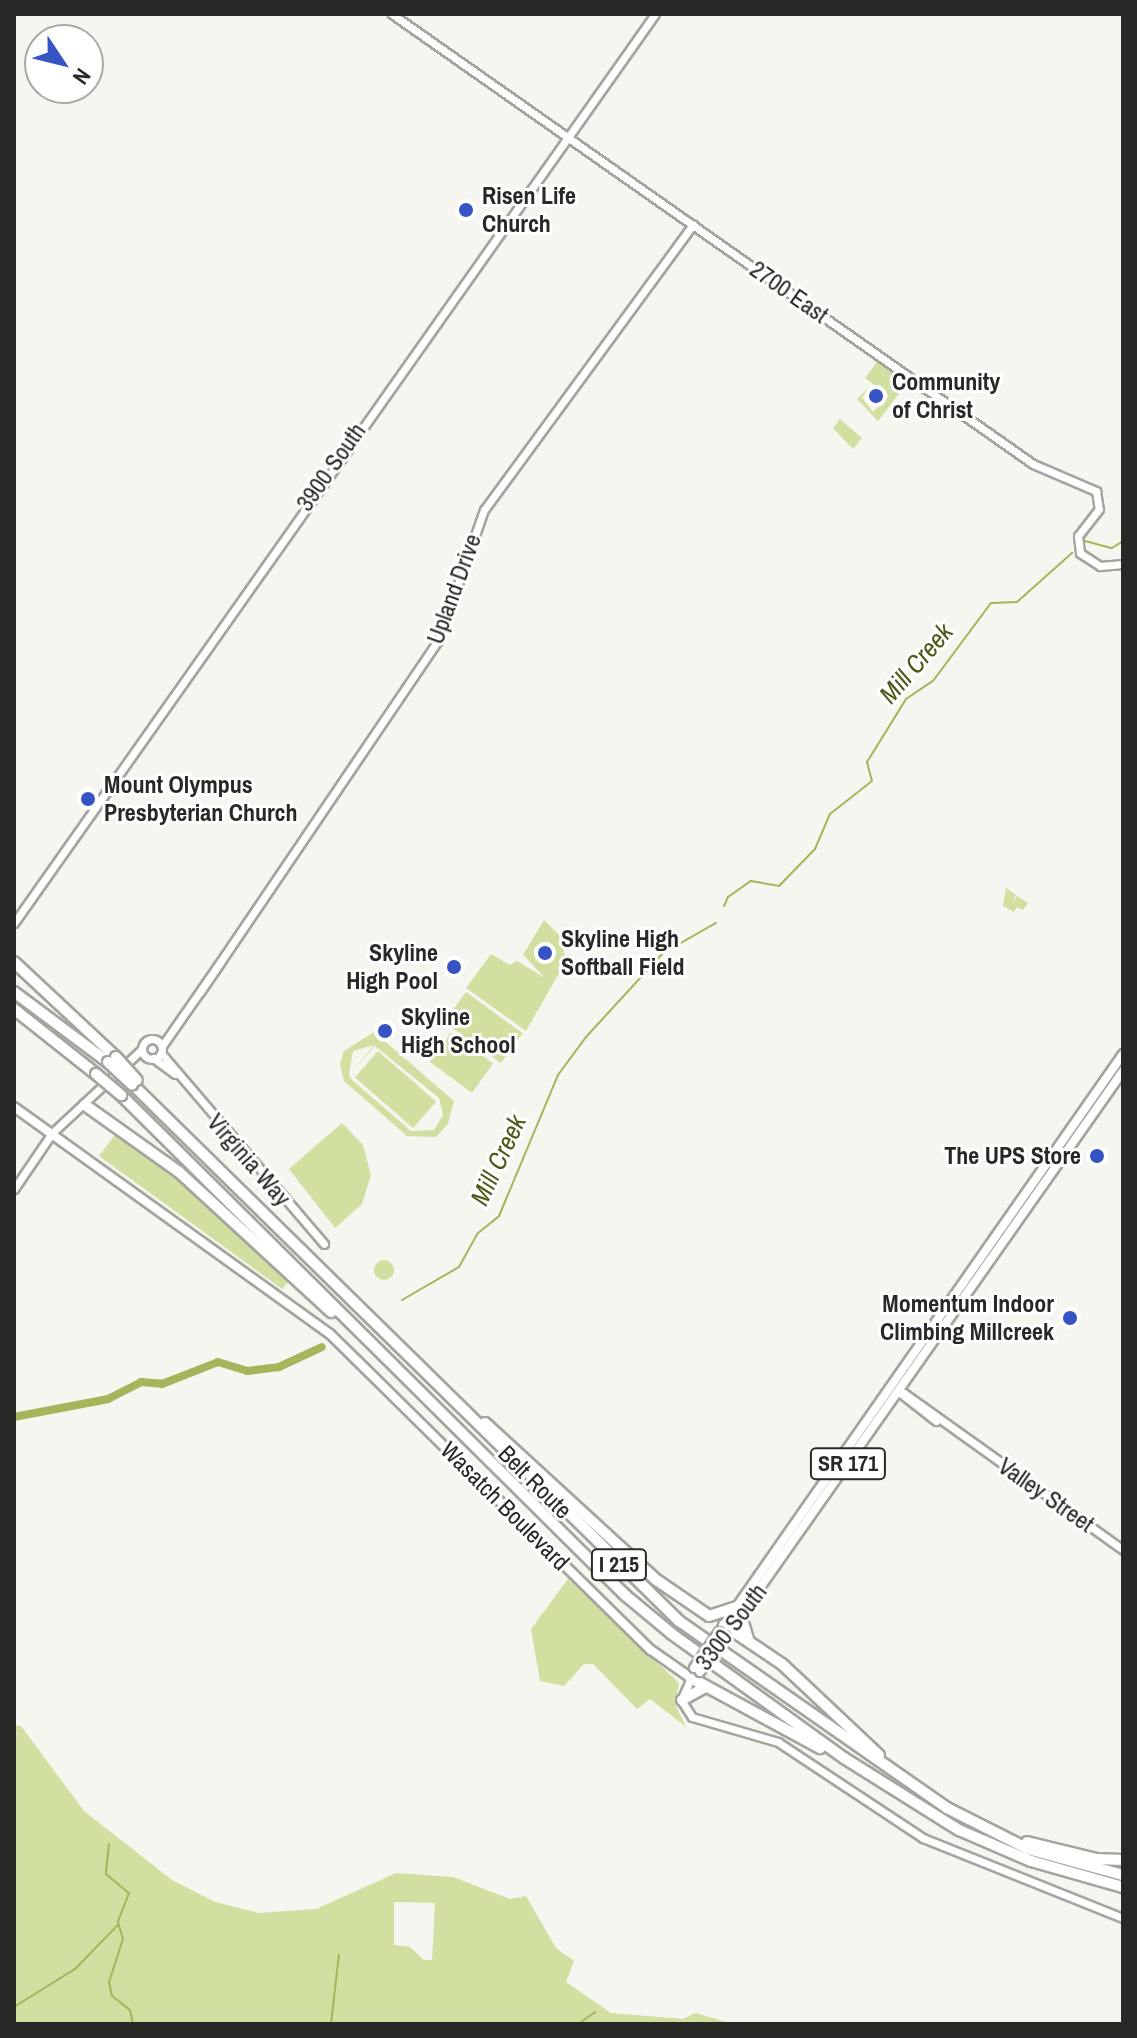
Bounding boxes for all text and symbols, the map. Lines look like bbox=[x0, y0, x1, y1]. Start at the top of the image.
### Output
north arrow bbox=[24, 24, 104, 104]
text: N bbox=[66, 63, 98, 91]
place label: Risen Life Church bbox=[482, 182, 576, 238]
marker: Risen Life Church bbox=[457, 201, 475, 219]
street label: 2700 East bbox=[744, 255, 834, 329]
place label: Community of Christ bbox=[892, 368, 1000, 424]
marker: Community of Christ bbox=[867, 387, 885, 405]
street label: 3900 South bbox=[290, 418, 372, 516]
street label: Upland Drive bbox=[421, 530, 487, 648]
water label: Mill Creek bbox=[873, 617, 959, 709]
place label: Mount Olympus Presbyterian Church bbox=[104, 771, 298, 827]
marker: Mount Olympus Presbyterian Church bbox=[79, 790, 97, 808]
place label: Skyline High Softball Field bbox=[561, 925, 685, 981]
place label: Skyline High Pool bbox=[346, 939, 438, 995]
marker: Skyline High Softball Field bbox=[536, 944, 554, 962]
marker: Skyline High Pool bbox=[445, 958, 463, 976]
place label: Skyline High School bbox=[401, 1003, 516, 1059]
marker: Skyline High School bbox=[376, 1022, 394, 1040]
street label: Virginia Way bbox=[201, 1108, 297, 1212]
water label: Mill Creek bbox=[464, 1110, 532, 1210]
place label: The UPS Store bbox=[944, 1142, 1081, 1170]
marker: The UPS Store bbox=[1088, 1147, 1106, 1165]
place label: Momentum Indoor Climbing Millcreek bbox=[880, 1290, 1054, 1346]
marker: Momentum Indoor Climbing Millcreek bbox=[1061, 1309, 1079, 1327]
street label: Wasatch Boulevard bbox=[435, 1436, 575, 1576]
street label: Belt Route bbox=[492, 1439, 578, 1525]
road number: SR 171 bbox=[808, 1446, 888, 1482]
street label: Valley Street bbox=[993, 1452, 1099, 1538]
road number: I 215 bbox=[589, 1547, 649, 1583]
street label: 3300 South bbox=[689, 1578, 773, 1676]

